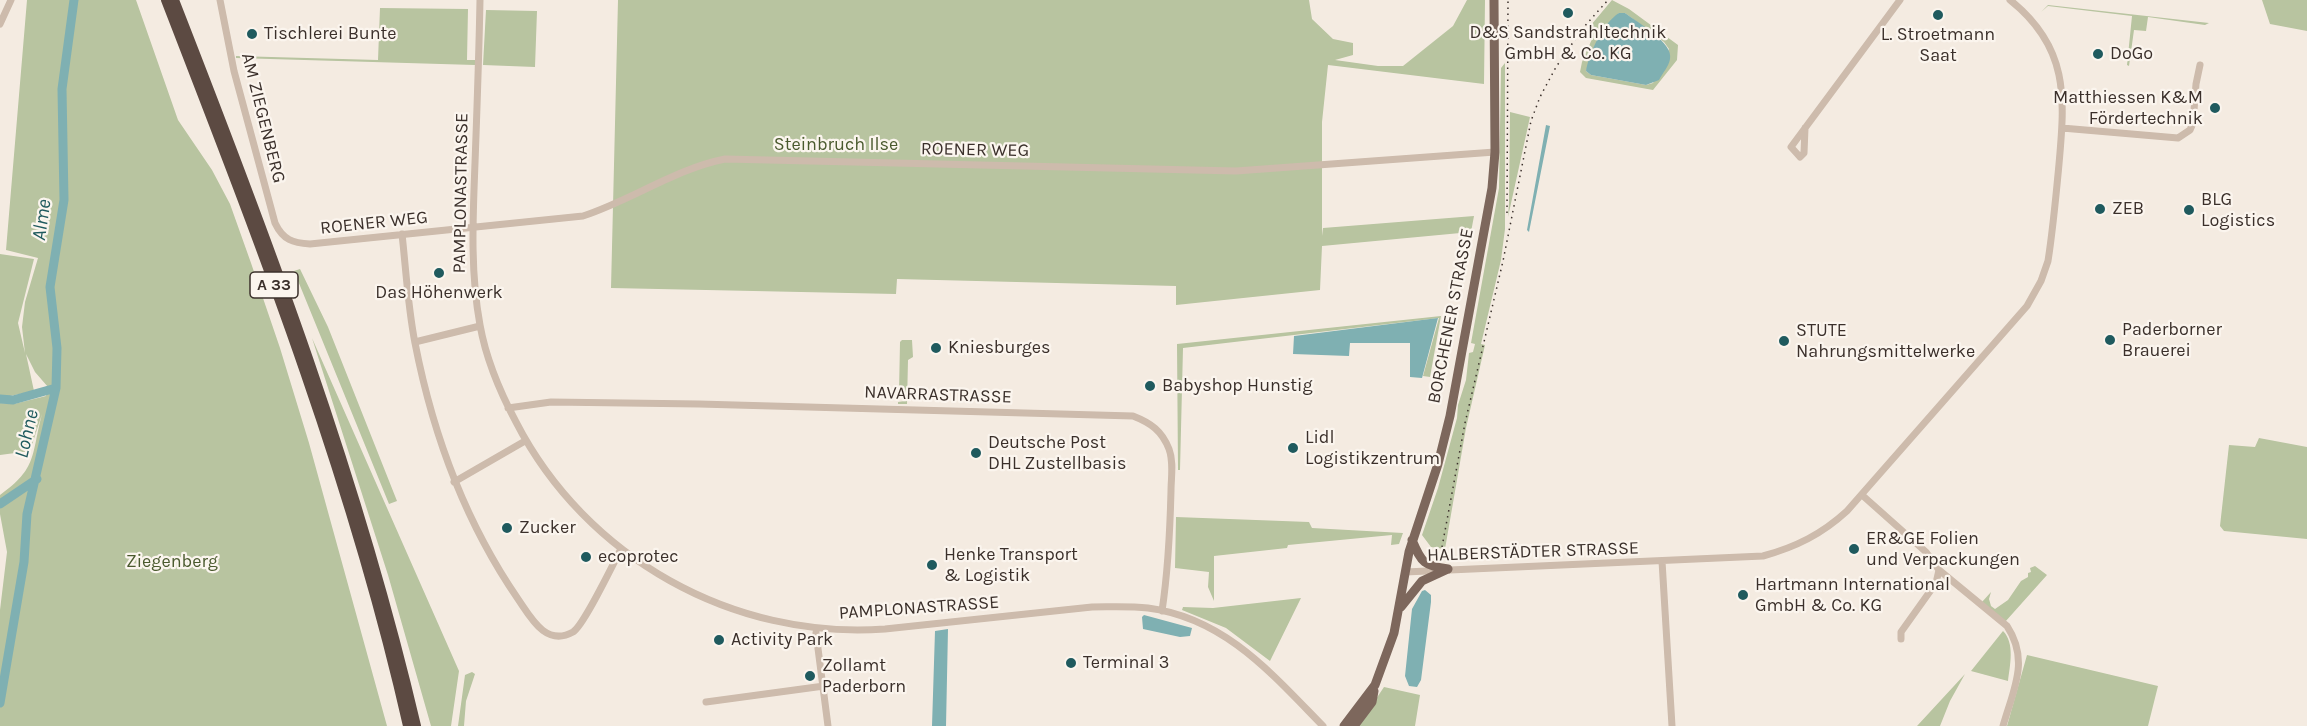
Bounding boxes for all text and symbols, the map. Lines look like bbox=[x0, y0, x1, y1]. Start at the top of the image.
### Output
marker: D&S Sandstrahltechnik GmbH & Co. KG bbox=[1561, 6, 1575, 20]
marker: L. Stroetmann Saat bbox=[1931, 8, 1945, 22]
place label: D&S Sandstrahltechnik GmbH & Co. KG bbox=[1470, 22, 1666, 64]
place label: Tischlerei Bunte bbox=[264, 23, 397, 45]
place label: L. Stroetmann Saat bbox=[1881, 24, 1995, 66]
marker: Tischlerei Bunte bbox=[245, 27, 259, 41]
place label: DoGo bbox=[2110, 43, 2153, 65]
marker: DoGo bbox=[2091, 47, 2105, 61]
street label: AM ZIEGENBERG bbox=[236, 51, 290, 185]
place label: Matthiessen K&M Fördertechnik bbox=[2053, 87, 2203, 130]
marker: Matthiessen K&M Fördertechnik bbox=[2208, 101, 2222, 115]
street label: PAMPLONASTRASSE bbox=[449, 113, 473, 273]
park label: Steinbruch Ilse bbox=[774, 134, 898, 156]
street label: ROENER WEG bbox=[921, 138, 1029, 162]
place label: BLG Logistics bbox=[2201, 189, 2275, 232]
water label: Alme bbox=[27, 198, 57, 242]
place label: ZEB bbox=[2112, 198, 2144, 220]
marker: ZEB bbox=[2093, 202, 2107, 216]
marker: BLG Logistics bbox=[2182, 203, 2196, 217]
street label: ROENER WEG bbox=[319, 207, 429, 239]
street label: BORCHENER STRASSE bbox=[1423, 227, 1479, 405]
marker: Das Höhenwerk bbox=[432, 266, 446, 280]
road number: A 33 bbox=[250, 272, 298, 298]
place label: Das Höhenwerk bbox=[375, 282, 503, 304]
place label: Paderborner Brauerei bbox=[2122, 319, 2222, 362]
place label: STUTE Nahrungsmittelwerke bbox=[1796, 320, 1975, 362]
marker: Paderborner Brauerei bbox=[2103, 333, 2117, 347]
marker: STUTE Nahrungsmittelwerke bbox=[1777, 334, 1791, 348]
place label: Kniesburges bbox=[948, 337, 1051, 359]
marker: Kniesburges bbox=[929, 341, 943, 355]
place label: Babyshop Hunstig bbox=[1162, 375, 1313, 397]
marker: Babyshop Hunstig bbox=[1143, 379, 1157, 393]
street label: NAVARRASTRASSE bbox=[864, 382, 1012, 408]
water label: Lohne bbox=[10, 407, 44, 461]
place label: Lidl Logistikzentrum bbox=[1305, 427, 1440, 470]
place label: Deutsche Post DHL Zustellbasis bbox=[988, 432, 1127, 474]
marker: Lidl Logistikzentrum bbox=[1286, 441, 1300, 455]
marker: Deutsche Post DHL Zustellbasis bbox=[969, 446, 983, 460]
place label: Zucker bbox=[519, 517, 576, 539]
marker: Zucker bbox=[500, 521, 514, 535]
place label: ER&GE Folien und Verpackungen bbox=[1866, 528, 2020, 570]
street label: HALBERSTÄDTER STRASSE bbox=[1427, 538, 1639, 566]
marker: ER&GE Folien und Verpackungen bbox=[1847, 542, 1861, 556]
place label: Henke Transport & Logistik bbox=[944, 544, 1078, 586]
place label: ecoprotec bbox=[598, 546, 679, 568]
marker: ecoprotec bbox=[579, 550, 593, 564]
park label: Ziegenberg bbox=[126, 551, 218, 573]
marker: Henke Transport & Logistik bbox=[925, 558, 939, 572]
place label: Hartmann International GmbH & Co. KG bbox=[1755, 574, 1950, 616]
marker: Hartmann International GmbH & Co. KG bbox=[1736, 588, 1750, 602]
street label: PAMPLONASTRASSE bbox=[838, 592, 1000, 624]
place label: Activity Park bbox=[731, 629, 833, 651]
marker: Activity Park bbox=[712, 633, 726, 647]
place label: Terminal 3 bbox=[1083, 652, 1169, 674]
place label: Zollamt Paderborn bbox=[822, 655, 906, 698]
marker: Terminal 3 bbox=[1064, 656, 1078, 670]
marker: Zollamt Paderborn bbox=[803, 669, 817, 683]

